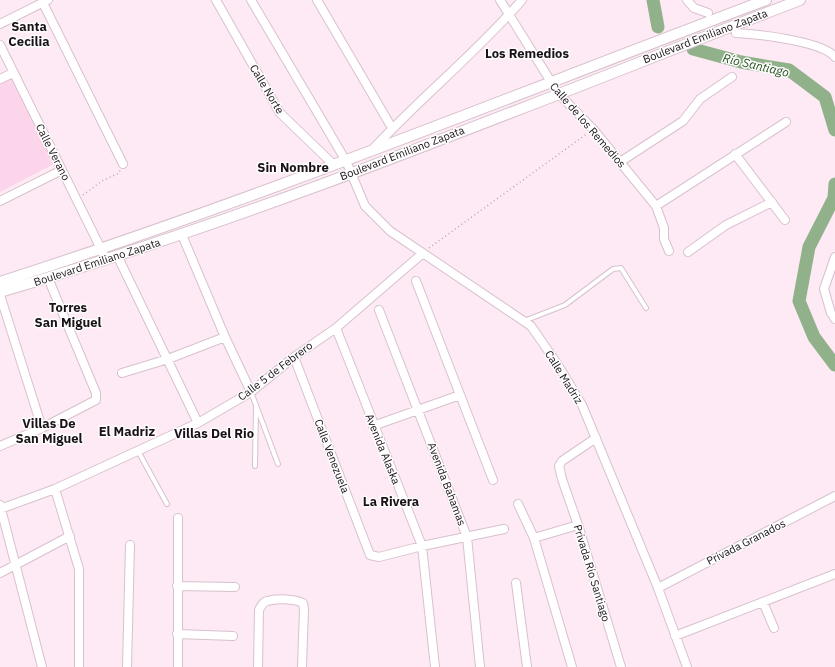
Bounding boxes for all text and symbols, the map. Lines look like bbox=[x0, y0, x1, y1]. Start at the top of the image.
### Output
street label: Boulevard Emiliano Zapata bbox=[641, 6, 769, 66]
district label: Santa Cecilia bbox=[8, 18, 50, 50]
district label: Los Remedios bbox=[485, 45, 569, 62]
water label: Río Santiago bbox=[721, 50, 791, 80]
street label: Calle Norte bbox=[247, 62, 287, 116]
street label: Calle de los Remedios bbox=[547, 79, 629, 171]
street label: Calle Verano bbox=[33, 121, 73, 183]
street label: Boulevard Emiliano Zapata bbox=[338, 123, 466, 183]
district label: Sin Nombre bbox=[257, 159, 329, 176]
street label: Boulevard Emiliano Zapata bbox=[32, 235, 162, 289]
district label: Torres San Miguel bbox=[35, 299, 101, 331]
street label: Calle 5 de Febrero bbox=[235, 338, 315, 404]
street label: Calle Madriz bbox=[542, 348, 586, 406]
street label: Avenida Alaska bbox=[362, 412, 404, 486]
district label: Villas De San Miguel bbox=[16, 415, 82, 447]
street label: Calle Venezuela bbox=[311, 417, 353, 495]
district label: El Madriz bbox=[99, 423, 156, 440]
district label: Villas Del Rio bbox=[174, 425, 254, 442]
street label: Avenida Bahamas bbox=[425, 440, 469, 528]
district label: La Rivera bbox=[363, 493, 419, 510]
street label: Privada Granados bbox=[704, 516, 788, 568]
street label: Privada Río Santiago bbox=[571, 523, 613, 623]

